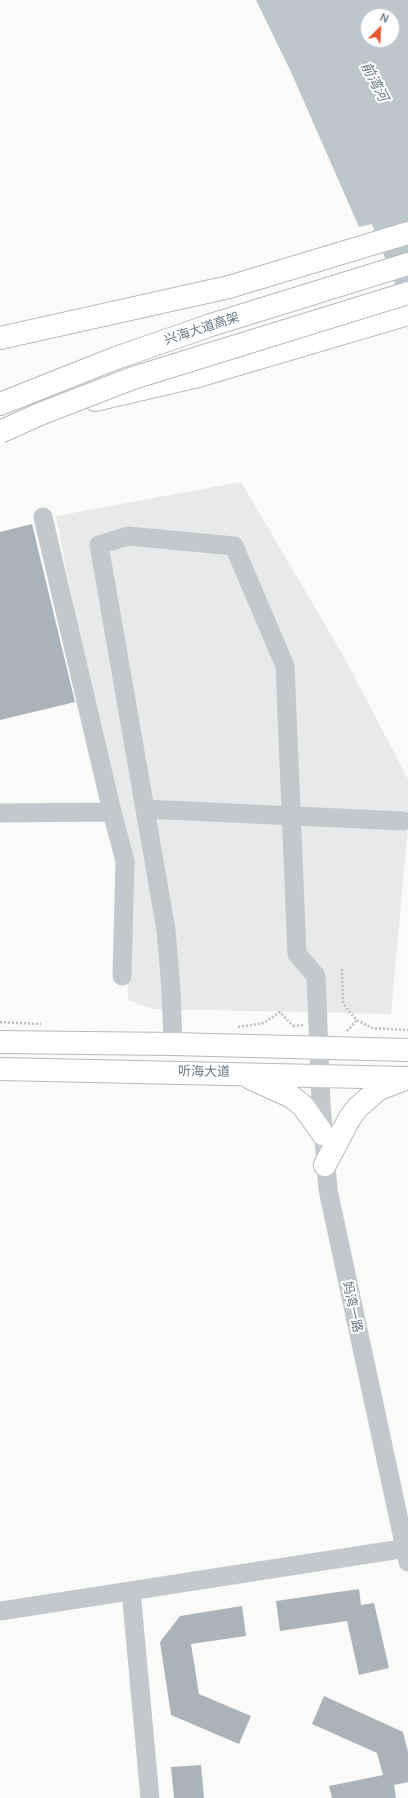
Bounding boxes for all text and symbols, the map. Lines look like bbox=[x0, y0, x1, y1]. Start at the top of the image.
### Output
north arrow bbox=[360, 8, 400, 48]
text: N bbox=[378, 9, 391, 26]
water label: 前湾河 bbox=[357, 60, 391, 104]
street label: 兴海大道高架 bbox=[162, 310, 242, 348]
street label: 听海大道 bbox=[178, 1064, 230, 1080]
street label: 妈湾一路 bbox=[339, 1280, 365, 1334]

